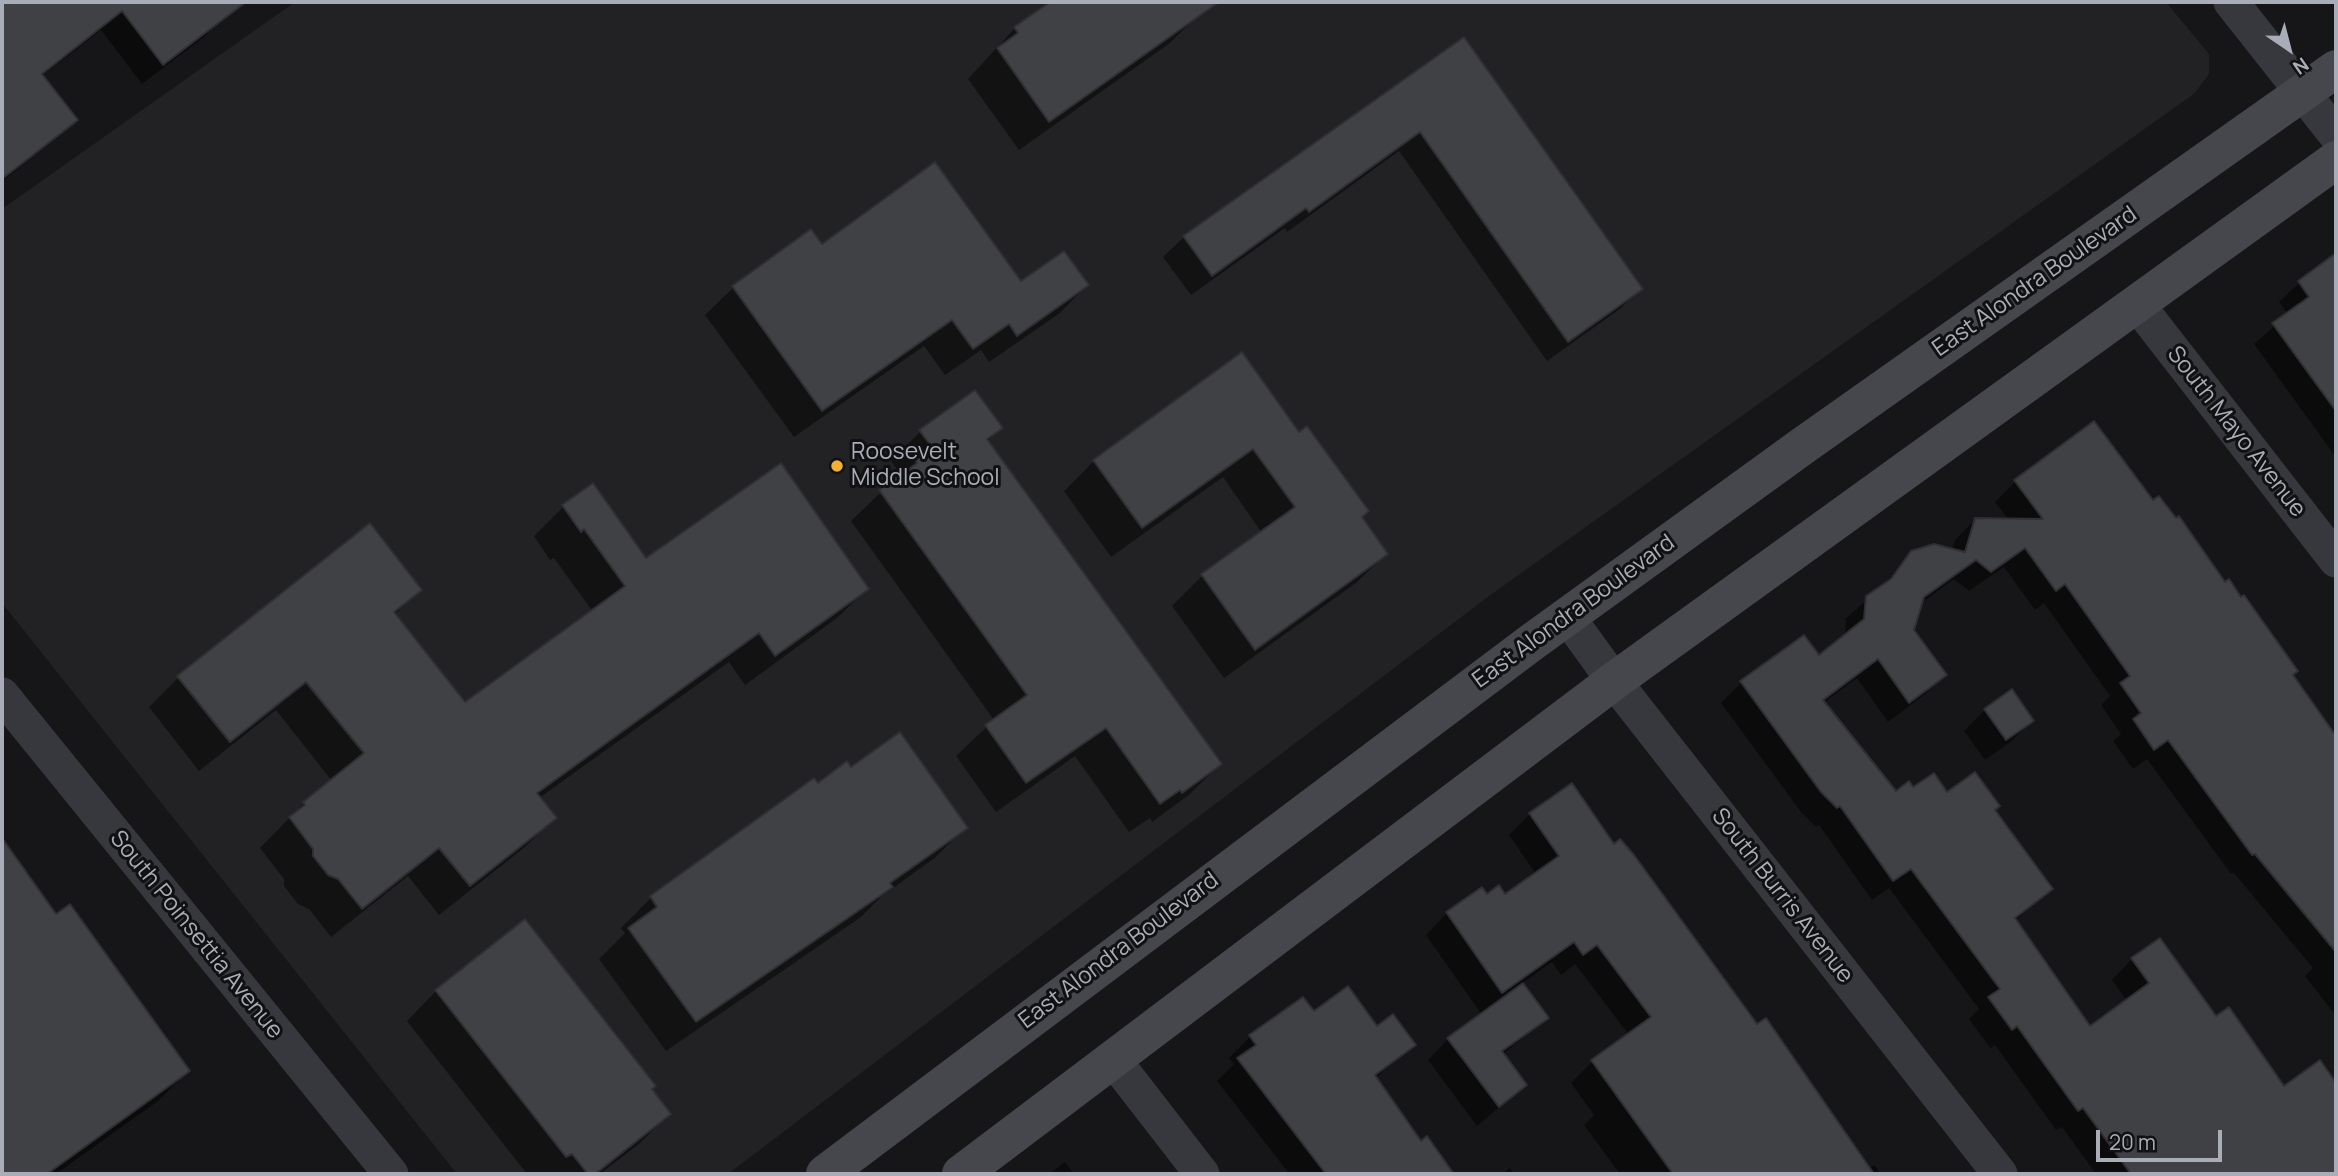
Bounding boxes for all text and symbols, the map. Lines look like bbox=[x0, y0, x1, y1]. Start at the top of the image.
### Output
north arrow bbox=[2254, 14, 2324, 84]
text: N bbox=[2288, 52, 2314, 81]
street label: East Alondra Boulevard bbox=[1928, 201, 2142, 363]
street label: South Mayo Avenue bbox=[2161, 341, 2311, 523]
place label: Roosevelt Middle School bbox=[851, 439, 1000, 493]
marker: Roosevelt Middle School bbox=[829, 458, 845, 474]
street label: East Alondra Boulevard bbox=[1468, 529, 1680, 695]
street label: South Burris Avenue bbox=[1705, 803, 1859, 989]
street label: South Poinsettia Avenue bbox=[104, 826, 288, 1044]
street label: East Alondra Boulevard bbox=[1014, 867, 1224, 1035]
scale bar bbox=[2100, 1116, 2226, 1160]
text: 20 m bbox=[2109, 1128, 2156, 1156]

